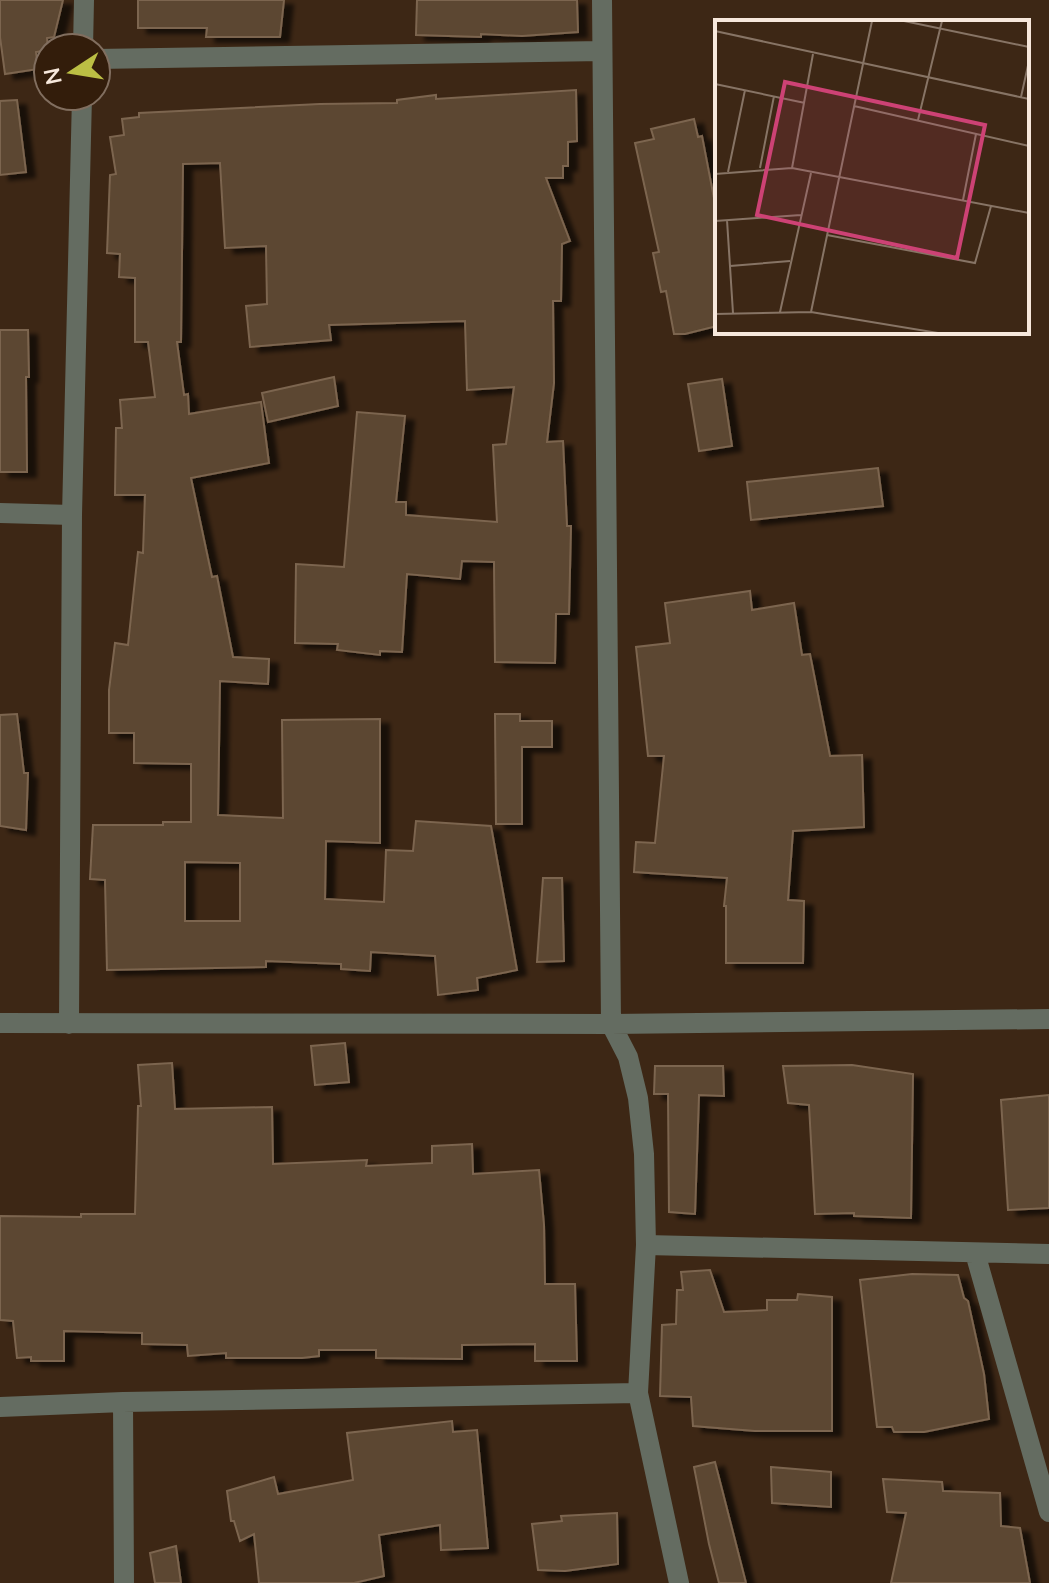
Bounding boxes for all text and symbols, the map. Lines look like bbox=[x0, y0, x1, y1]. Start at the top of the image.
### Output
inset map bbox=[715, 20, 1029, 334]
north arrow bbox=[32, 32, 112, 112]
text: N bbox=[37, 65, 68, 87]

